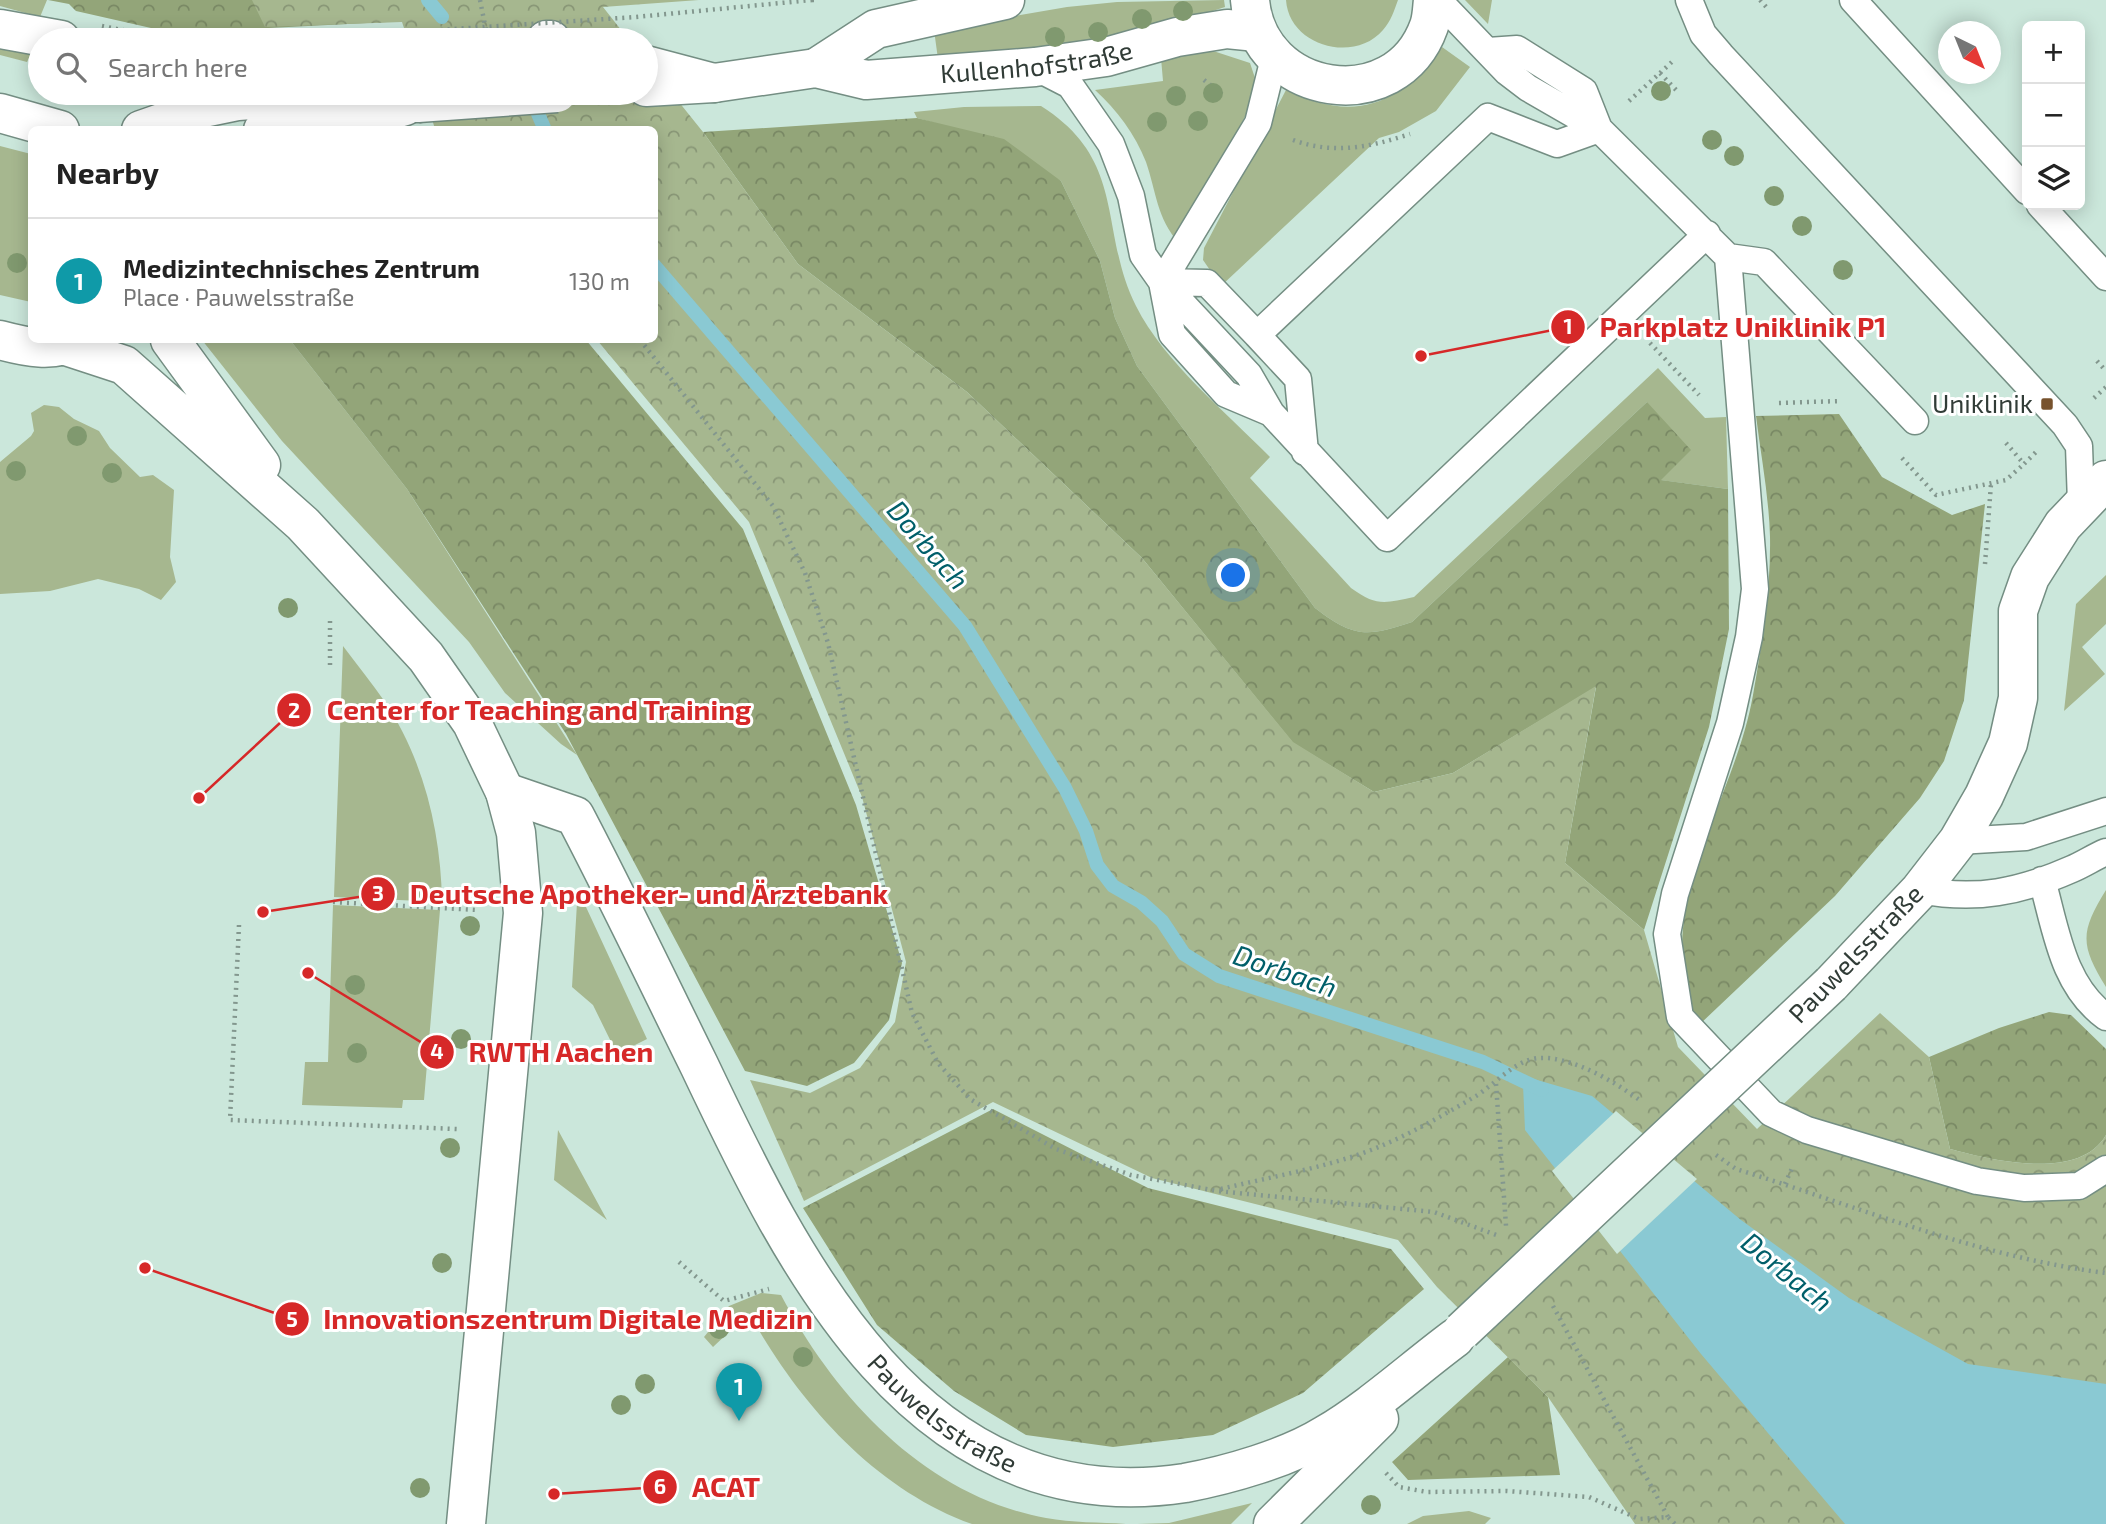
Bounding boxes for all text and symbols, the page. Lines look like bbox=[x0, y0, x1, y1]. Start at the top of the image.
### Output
north arrow bbox=[1938, 21, 2001, 84]
map controls bbox=[2022, 21, 2085, 210]
button: + bbox=[2022, 21, 2085, 84]
search box bbox=[28, 28, 658, 105]
street label: Kullenhofstraße bbox=[939, 33, 1136, 88]
icon: search bbox=[52, 48, 90, 86]
text: Search here bbox=[108, 51, 248, 82]
button: − bbox=[2022, 84, 2085, 147]
button: layers bbox=[2022, 147, 2085, 210]
text: Nearby bbox=[56, 154, 159, 190]
text: Medizintechnisches Zentrum bbox=[123, 252, 480, 283]
text: 1 bbox=[74, 267, 84, 295]
text: 130 m bbox=[569, 267, 630, 295]
text: Place · Pauwelsstraße bbox=[123, 283, 354, 311]
callout: Parkplatz Uniklinik P1 bbox=[1550, 303, 1900, 352]
text: Parkplatz Uniklinik P1 bbox=[1600, 309, 1886, 343]
text: 1 bbox=[1563, 313, 1573, 338]
place label: Uniklinik bbox=[1932, 387, 2033, 418]
marker: Uniklinik bbox=[2039, 396, 2055, 412]
water label: Dorbach bbox=[881, 493, 977, 596]
your location bbox=[1216, 558, 1250, 592]
callout: Center for Teaching and Training bbox=[277, 686, 767, 735]
text: Center for Teaching and Training bbox=[327, 692, 751, 726]
text: 2 bbox=[288, 697, 300, 722]
callout: Deutsche Apotheker- und Ärztebank bbox=[360, 869, 903, 918]
text: Deutsche Apotheker- und Ärztebank bbox=[410, 876, 889, 910]
street label: Pauwelsstraße bbox=[1781, 877, 1929, 1028]
text: 3 bbox=[372, 880, 384, 905]
water label: Dorbach bbox=[1229, 937, 1342, 1004]
callout: RWTH Aachen bbox=[419, 1027, 668, 1076]
text: RWTH Aachen bbox=[469, 1034, 653, 1068]
text: 4 bbox=[430, 1038, 444, 1063]
water label: Dorbach bbox=[1735, 1224, 1840, 1318]
callout: Innovationszentrum Digitale Medizin bbox=[275, 1295, 827, 1344]
text: Innovationszentrum Digitale Medizin bbox=[323, 1301, 813, 1335]
text: 5 bbox=[286, 1306, 298, 1331]
street label: Pauwelsstraße bbox=[862, 1347, 1022, 1478]
pin: 1 bbox=[716, 1363, 762, 1421]
callout: ACAT bbox=[643, 1463, 774, 1512]
text: ACAT bbox=[692, 1469, 760, 1503]
text: 6 bbox=[654, 1473, 666, 1498]

